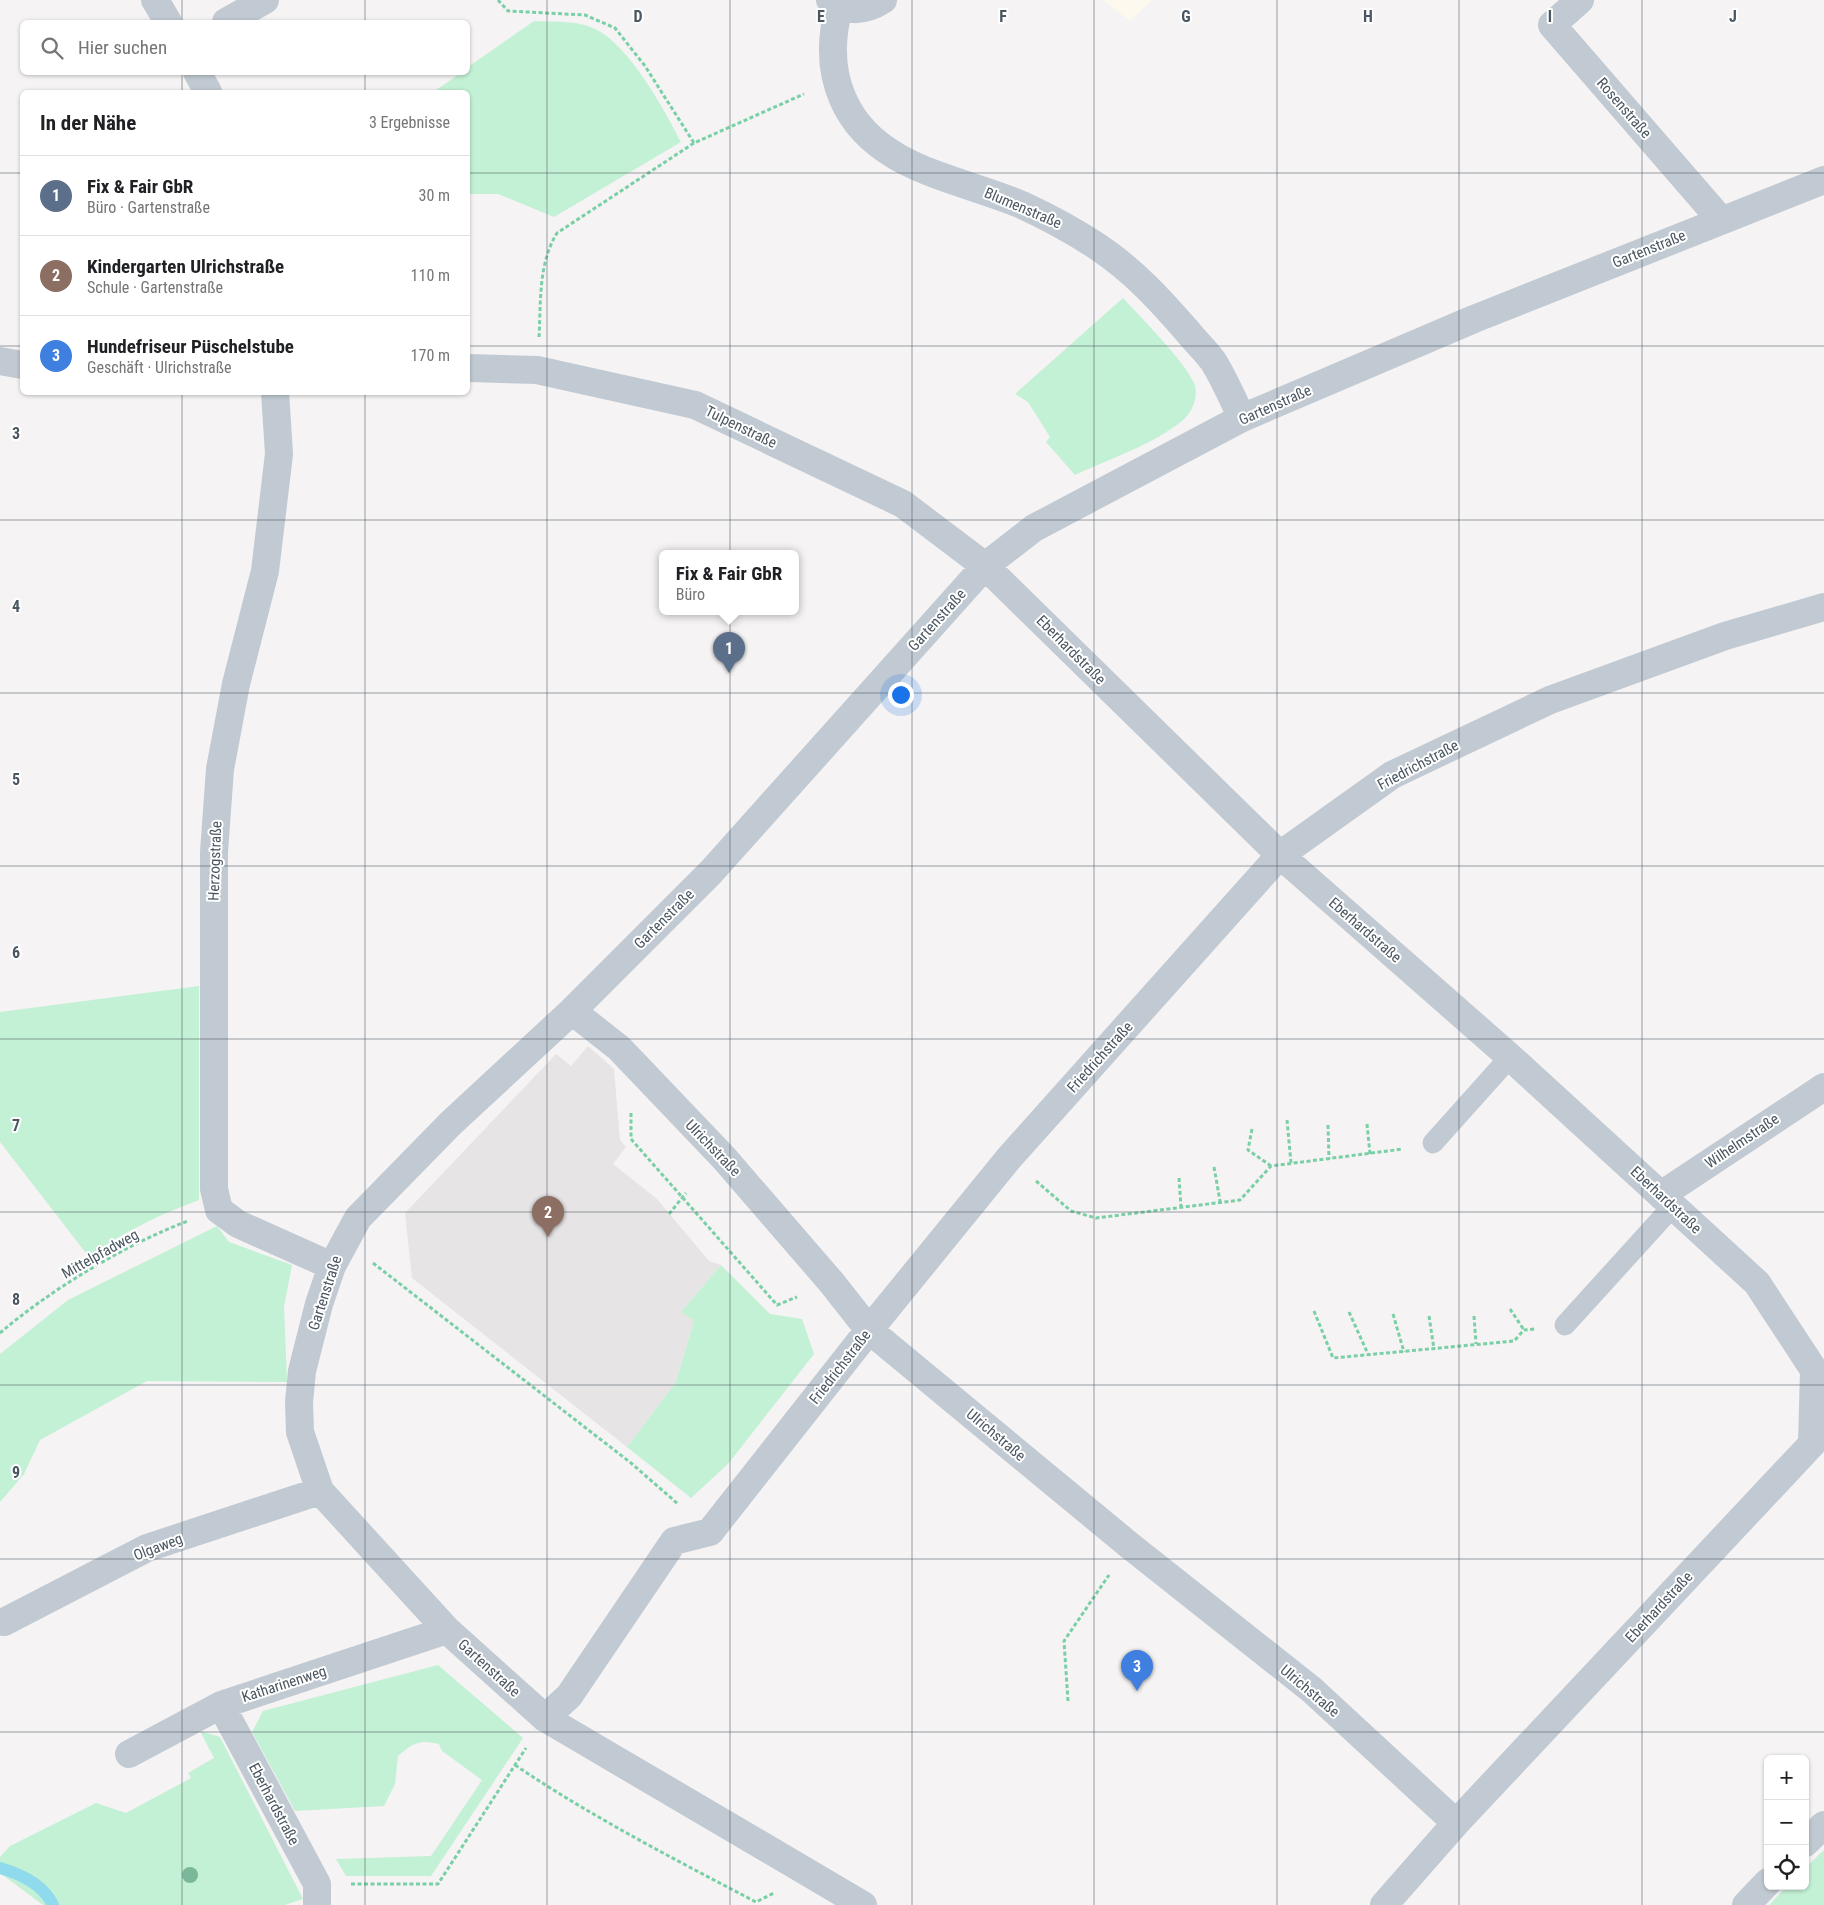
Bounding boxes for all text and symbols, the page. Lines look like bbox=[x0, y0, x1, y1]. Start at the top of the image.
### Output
text: D bbox=[633, 7, 643, 26]
text: E bbox=[817, 7, 825, 26]
text: F bbox=[999, 7, 1007, 26]
text: G bbox=[1181, 7, 1191, 26]
text: H bbox=[1363, 7, 1373, 26]
text: I bbox=[1548, 7, 1552, 26]
text: J bbox=[1729, 7, 1737, 26]
search box bbox=[20, 20, 470, 75]
icon: search bbox=[38, 34, 66, 62]
text: Hier suchen bbox=[78, 36, 167, 59]
street label: Rosenstraße bbox=[1593, 74, 1655, 142]
text: In der Nähe bbox=[40, 111, 136, 135]
text: 3 Ergebnisse bbox=[369, 113, 450, 132]
text: Fix & Fair GbR bbox=[87, 175, 193, 198]
street label: Blumenstraße bbox=[982, 184, 1064, 232]
text: 1 bbox=[52, 186, 60, 205]
text: 30 m bbox=[418, 186, 450, 205]
text: Büro · Gartenstraße bbox=[87, 198, 210, 217]
street label: Gartenstraße bbox=[1610, 226, 1688, 272]
text: Kindergarten Ulrichstraße bbox=[87, 255, 284, 278]
text: 2 bbox=[52, 266, 60, 285]
text: 110 m bbox=[411, 266, 450, 285]
text: Schule · Gartenstraße bbox=[87, 278, 223, 297]
text: Hundefriseur Püschelstube bbox=[87, 335, 294, 358]
text: 3 bbox=[52, 346, 60, 365]
text: 170 m bbox=[411, 346, 450, 365]
text: Geschäft · Ulrichstraße bbox=[87, 358, 232, 377]
street label: Gartenstraße bbox=[1236, 381, 1314, 429]
street label: Tulpenstraße bbox=[702, 402, 780, 452]
text: 3 bbox=[12, 424, 20, 443]
popup bbox=[659, 550, 799, 615]
text: Fix & Fair GbR bbox=[676, 562, 782, 585]
text: Büro bbox=[676, 585, 705, 604]
street label: Gartenstraße bbox=[904, 585, 970, 655]
text: 4 bbox=[12, 597, 20, 616]
street label: Eberhardstraße bbox=[1033, 612, 1109, 688]
pin: 1 bbox=[713, 632, 745, 673]
your location bbox=[888, 682, 914, 708]
street label: Friedrichstraße bbox=[1374, 736, 1462, 794]
text: 5 bbox=[12, 770, 20, 789]
street label: Herzogstraße bbox=[205, 821, 225, 901]
street label: Gartenstraße bbox=[630, 885, 698, 953]
street label: Eberhardstraße bbox=[1325, 894, 1405, 966]
text: 6 bbox=[12, 943, 20, 962]
street label: Friedrichstraße bbox=[1063, 1018, 1137, 1096]
street label: Wilhelmstraße bbox=[1702, 1110, 1782, 1172]
text: 7 bbox=[12, 1116, 20, 1135]
street label: Ulrichstraße bbox=[682, 1116, 744, 1180]
street label: Eberhardstraße bbox=[1627, 1163, 1705, 1237]
pin: 2 bbox=[532, 1196, 564, 1237]
street label: Mittelpfadweg bbox=[58, 1226, 142, 1282]
street label: Gartenstraße bbox=[304, 1253, 346, 1333]
text: 8 bbox=[12, 1290, 20, 1309]
street label: Friedrichstraße bbox=[805, 1326, 875, 1408]
street label: Ulrichstraße bbox=[963, 1405, 1029, 1465]
text: 9 bbox=[12, 1463, 20, 1482]
street label: Olgaweg bbox=[131, 1529, 185, 1565]
street label: Eberhardstraße bbox=[1622, 1568, 1696, 1646]
street label: Gartenstraße bbox=[454, 1635, 524, 1701]
pin: 3 bbox=[1121, 1650, 1153, 1691]
street label: Ulrichstraße bbox=[1277, 1661, 1343, 1721]
street label: Katharinenweg bbox=[239, 1662, 329, 1706]
map controls bbox=[1764, 1755, 1809, 1890]
button: + bbox=[1764, 1755, 1809, 1800]
street label: Eberhardstraße bbox=[245, 1760, 303, 1848]
button: − bbox=[1764, 1800, 1809, 1845]
button: locate bbox=[1764, 1845, 1809, 1890]

